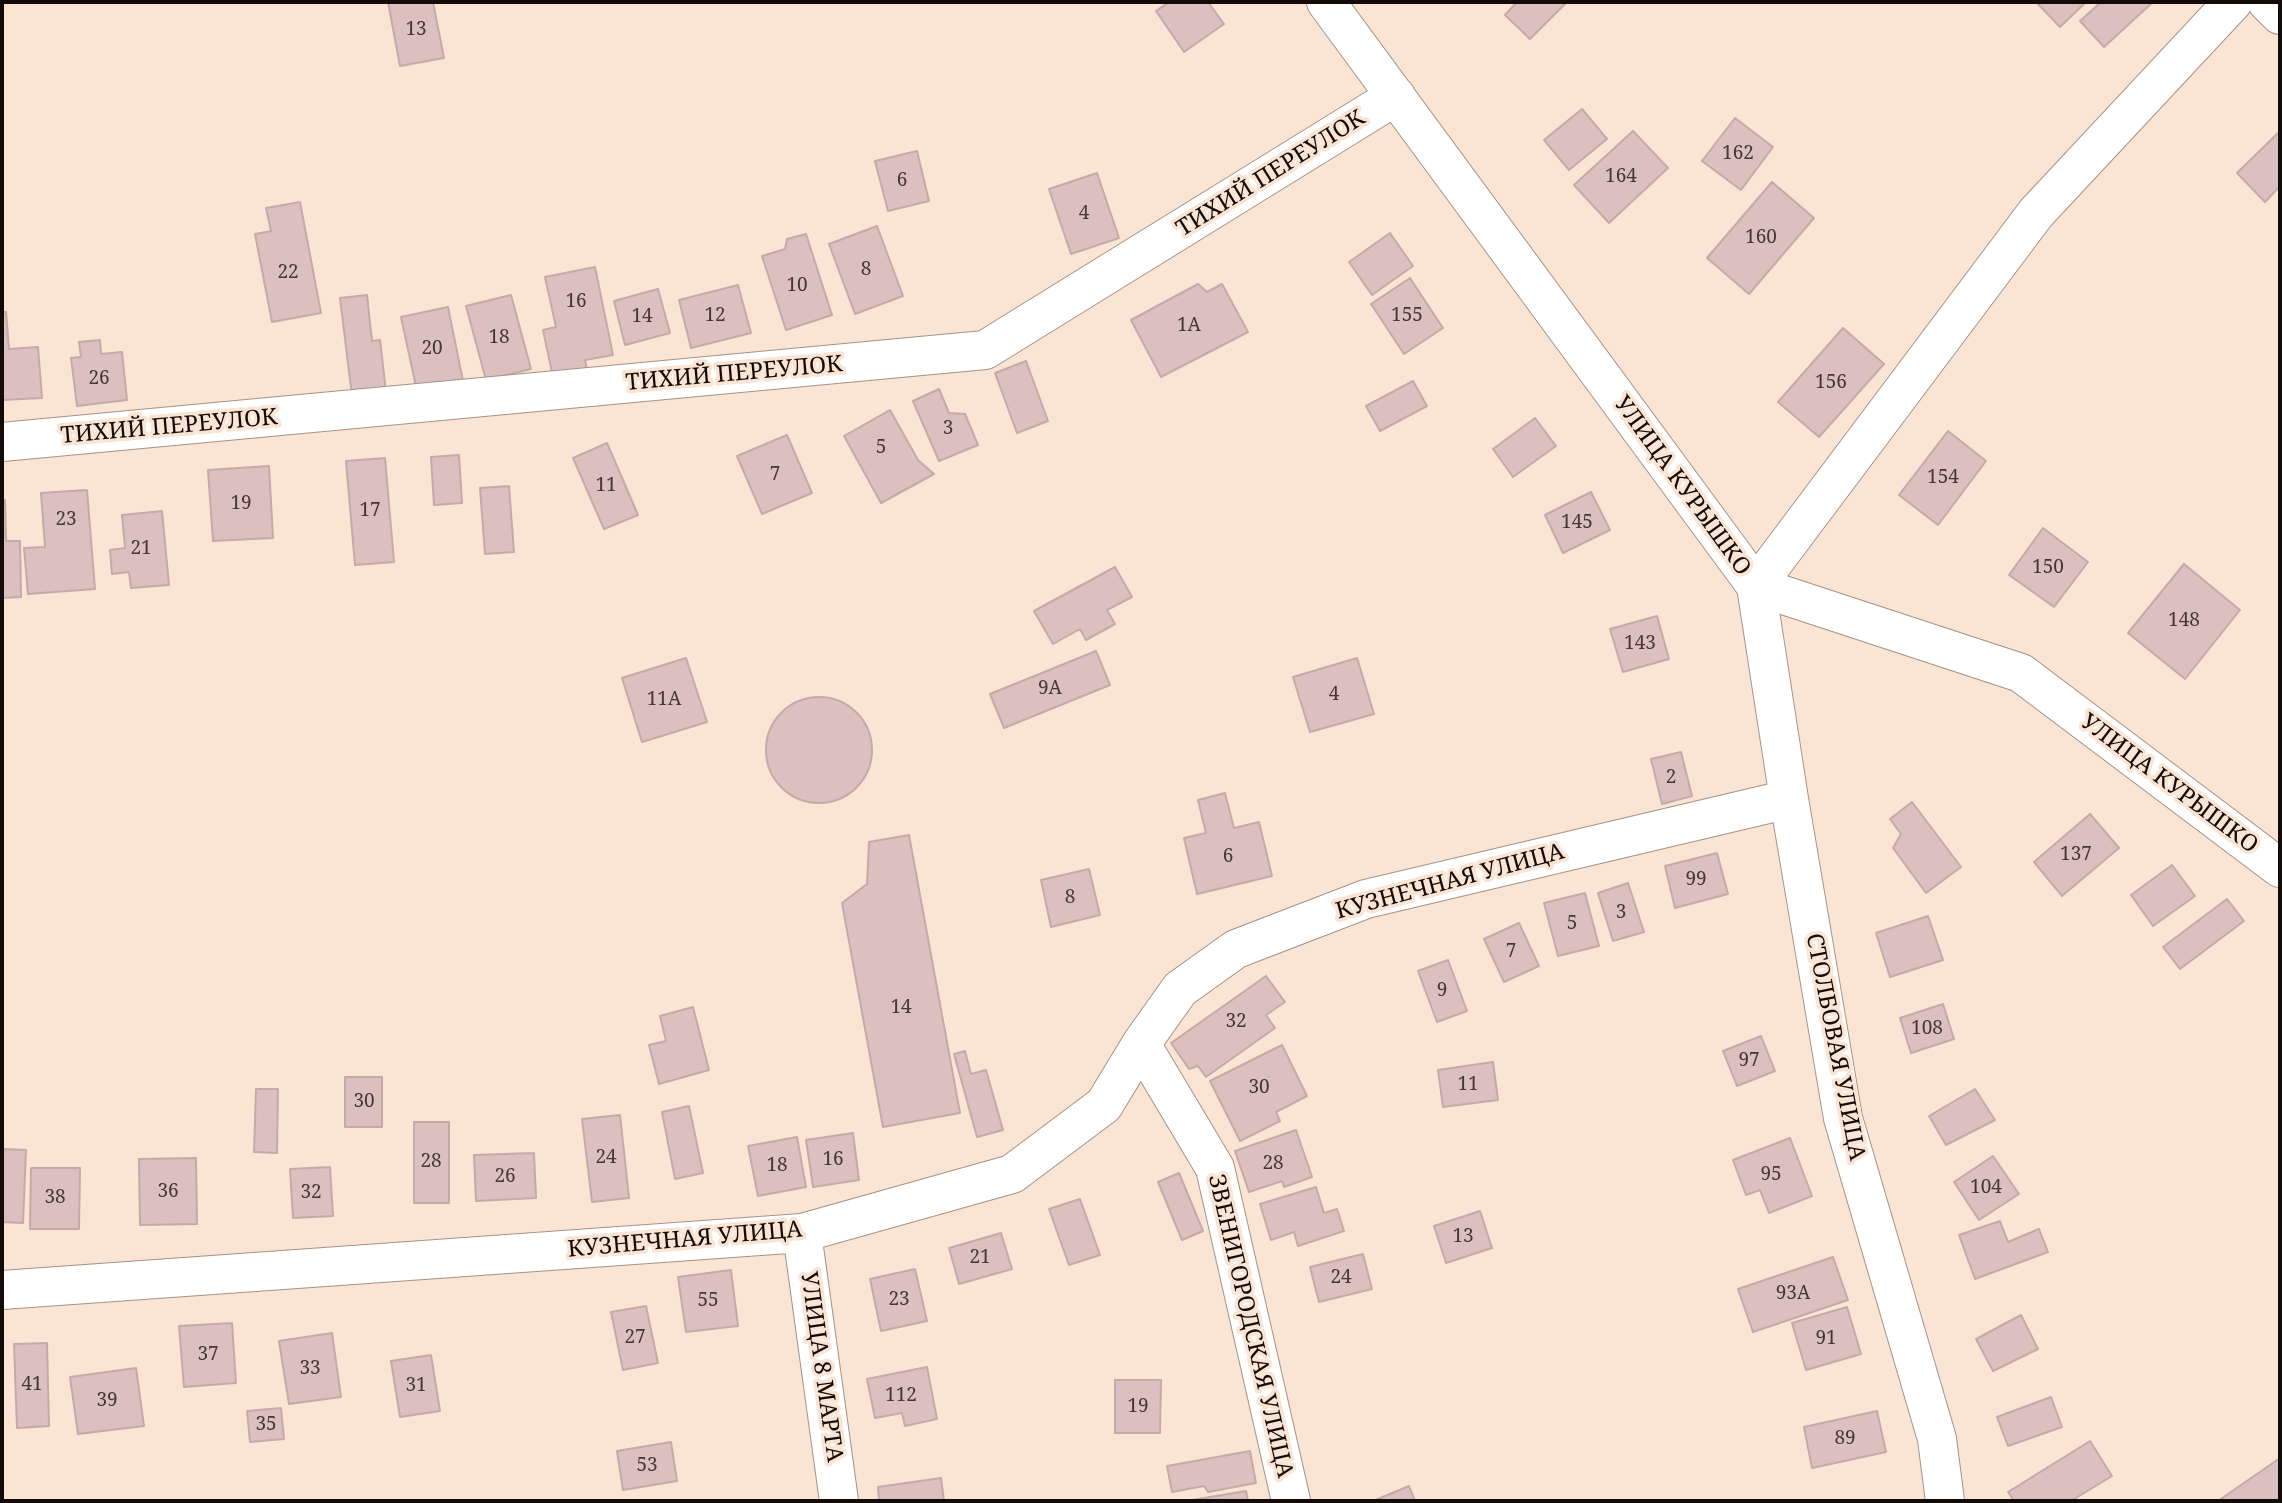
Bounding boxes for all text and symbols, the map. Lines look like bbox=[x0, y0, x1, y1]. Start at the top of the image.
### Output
house number: 13 bbox=[405, 19, 427, 41]
street label: ТИХИЙ ПЕРЕУЛОК bbox=[1172, 105, 1370, 243]
house number: 162 bbox=[1722, 143, 1754, 165]
house number: 164 bbox=[1605, 166, 1637, 188]
house number: 6 bbox=[897, 170, 907, 192]
house number: 4 bbox=[1079, 203, 1089, 225]
house number: 160 bbox=[1745, 227, 1777, 249]
house number: 8 bbox=[861, 259, 871, 281]
house number: 22 bbox=[277, 262, 299, 284]
house number: 10 bbox=[786, 275, 808, 297]
house number: 16 bbox=[565, 291, 587, 313]
house number: 12 bbox=[704, 305, 726, 327]
house number: 155 bbox=[1391, 305, 1423, 327]
house number: 14 bbox=[631, 306, 653, 328]
house number: 1А bbox=[1177, 315, 1201, 337]
house number: 18 bbox=[488, 327, 510, 349]
house number: 20 bbox=[421, 338, 443, 360]
street label: ТИХИЙ ПЕРЕУЛОК bbox=[625, 351, 843, 397]
house number: 26 bbox=[88, 368, 110, 390]
house number: 156 bbox=[1815, 372, 1847, 394]
street label: УЛИЦА КУРЫШКО bbox=[1608, 391, 1756, 581]
street label: ТИХИЙ ПЕРЕУЛОК bbox=[60, 404, 278, 450]
house number: 3 bbox=[943, 418, 953, 440]
house number: 5 bbox=[876, 437, 886, 459]
house number: 7 bbox=[770, 464, 780, 486]
house number: 154 bbox=[1927, 467, 1959, 489]
house number: 11 bbox=[595, 475, 617, 497]
house number: 19 bbox=[230, 493, 252, 515]
house number: 17 bbox=[359, 500, 381, 522]
house number: 23 bbox=[55, 509, 77, 531]
house number: 145 bbox=[1561, 512, 1593, 534]
house number: 21 bbox=[130, 538, 152, 560]
house number: 150 bbox=[2032, 557, 2064, 579]
house number: 148 bbox=[2168, 610, 2200, 632]
house number: 143 bbox=[1624, 633, 1656, 655]
house number: 9А bbox=[1038, 678, 1062, 700]
house number: 4 bbox=[1329, 684, 1339, 706]
house number: 11А bbox=[647, 689, 681, 711]
street label: УЛИЦА КУРЫШКО bbox=[2075, 708, 2263, 860]
house number: 2 bbox=[1666, 767, 1676, 789]
street label: КУЗНЕЧНАЯ УЛИЦА bbox=[1333, 838, 1567, 926]
house number: 137 bbox=[2060, 844, 2092, 866]
house number: 6 bbox=[1223, 846, 1233, 868]
house number: 99 bbox=[1685, 869, 1707, 891]
house number: 8 bbox=[1065, 887, 1075, 909]
house number: 3 bbox=[1616, 902, 1626, 924]
house number: 5 bbox=[1567, 913, 1577, 935]
street label: СТОЛБОВАЯ УЛИЦА bbox=[1799, 931, 1871, 1163]
house number: 7 bbox=[1506, 941, 1516, 963]
house number: 9 bbox=[1437, 980, 1447, 1002]
house number: 14 bbox=[890, 997, 912, 1019]
house number: 32 bbox=[1225, 1011, 1247, 1033]
house number: 108 bbox=[1911, 1018, 1943, 1040]
house number: 97 bbox=[1738, 1050, 1760, 1072]
house number: 11 bbox=[1457, 1074, 1479, 1096]
house number: 30 bbox=[1248, 1077, 1270, 1099]
house number: 30 bbox=[353, 1091, 375, 1113]
house number: 24 bbox=[595, 1147, 617, 1169]
house number: 16 bbox=[822, 1149, 844, 1171]
house number: 28 bbox=[420, 1151, 442, 1173]
house number: 28 bbox=[1262, 1153, 1284, 1175]
house number: 18 bbox=[766, 1155, 788, 1177]
house number: 95 bbox=[1760, 1164, 1782, 1186]
house number: 26 bbox=[494, 1166, 516, 1188]
street label: ЗВЕНИГОРОДСКАЯ УЛИЦА bbox=[1202, 1172, 1298, 1480]
house number: 104 bbox=[1970, 1177, 2002, 1199]
house number: 36 bbox=[157, 1181, 179, 1203]
house number: 32 bbox=[300, 1182, 322, 1204]
house number: 38 bbox=[44, 1187, 66, 1209]
street label: КУЗНЕЧНАЯ УЛИЦА bbox=[567, 1216, 803, 1264]
house number: 13 bbox=[1452, 1226, 1474, 1248]
house number: 21 bbox=[969, 1247, 991, 1269]
house number: 24 bbox=[1330, 1267, 1352, 1289]
street label: УЛИЦА 8 МАРТА bbox=[794, 1270, 848, 1464]
house number: 93А bbox=[1776, 1283, 1810, 1305]
house number: 23 bbox=[888, 1289, 910, 1311]
house number: 55 bbox=[697, 1290, 719, 1312]
house number: 27 bbox=[624, 1327, 646, 1349]
house number: 91 bbox=[1815, 1328, 1837, 1350]
house number: 37 bbox=[197, 1344, 219, 1366]
house number: 33 bbox=[299, 1358, 321, 1380]
house number: 41 bbox=[21, 1374, 43, 1396]
house number: 31 bbox=[405, 1375, 427, 1397]
house number: 112 bbox=[885, 1385, 917, 1407]
house number: 39 bbox=[96, 1390, 118, 1412]
house number: 19 bbox=[1127, 1396, 1149, 1418]
house number: 35 bbox=[255, 1414, 277, 1436]
house number: 89 bbox=[1834, 1428, 1856, 1450]
house number: 53 bbox=[636, 1455, 658, 1477]

